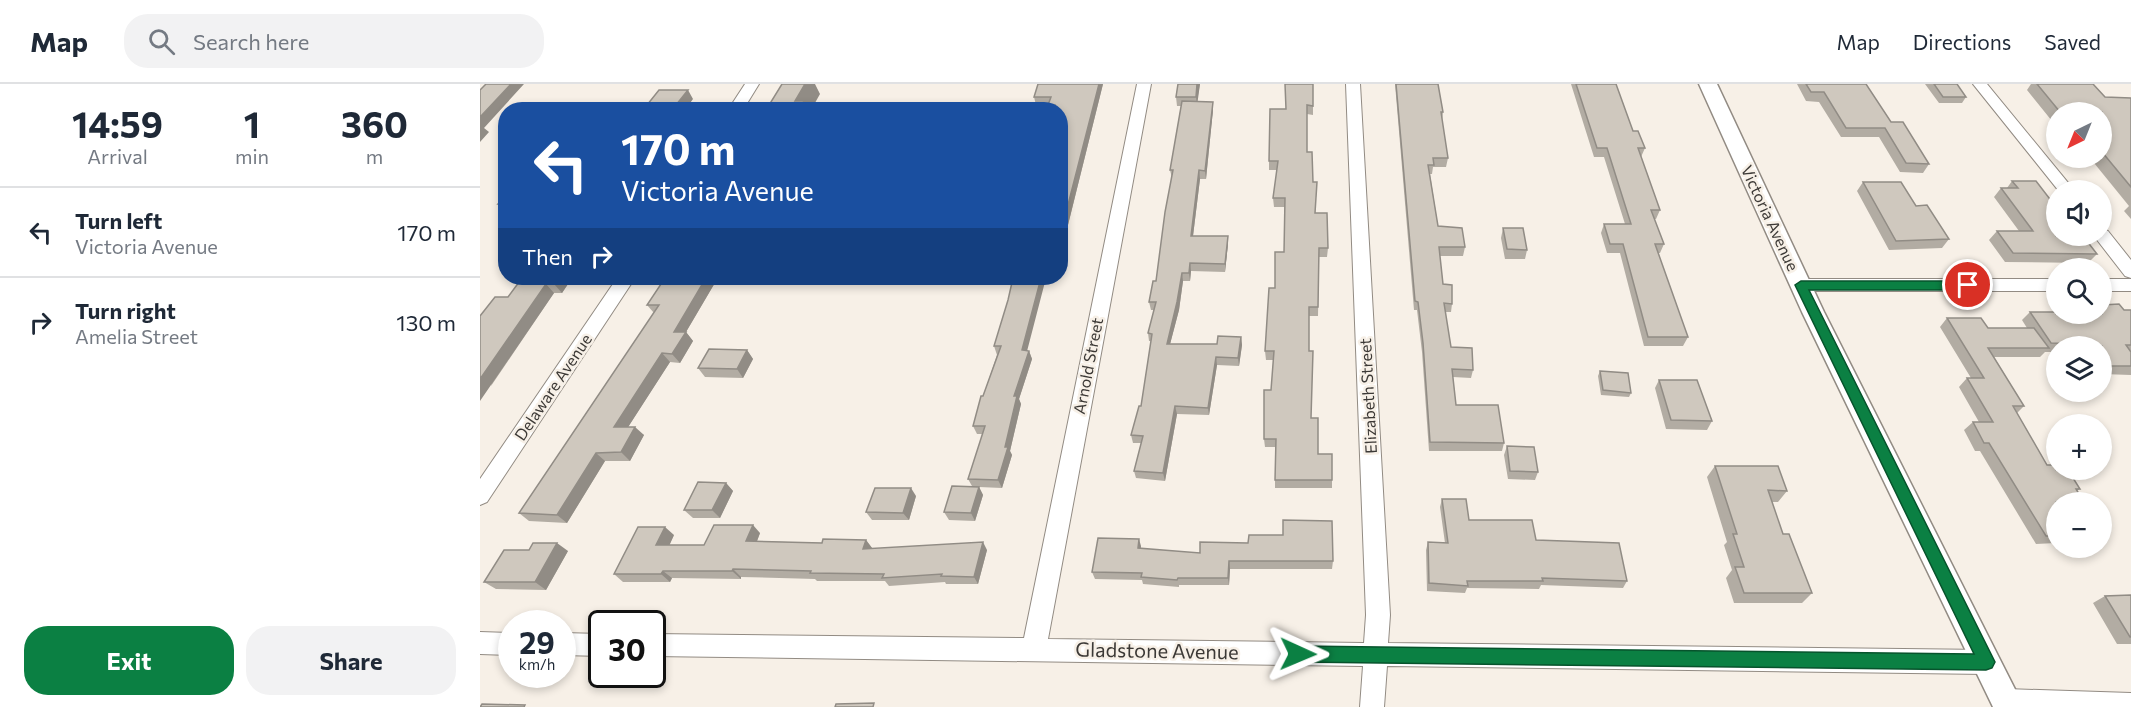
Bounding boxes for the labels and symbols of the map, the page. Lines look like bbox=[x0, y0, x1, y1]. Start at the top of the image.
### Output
north arrow bbox=[2046, 102, 2112, 168]
street label: Victoria Avenue bbox=[1738, 162, 1803, 274]
pin bbox=[1942, 259, 1993, 310]
street label: Arnold Street bbox=[1069, 316, 1106, 416]
street label: Delaware Avenue bbox=[510, 330, 595, 444]
street label: Elizabeth Street bbox=[1355, 337, 1380, 454]
speed limit sign: 30 bbox=[588, 610, 666, 688]
position arrow bbox=[1266, 622, 1330, 686]
street label: Gladstone Avenue bbox=[1075, 637, 1239, 663]

